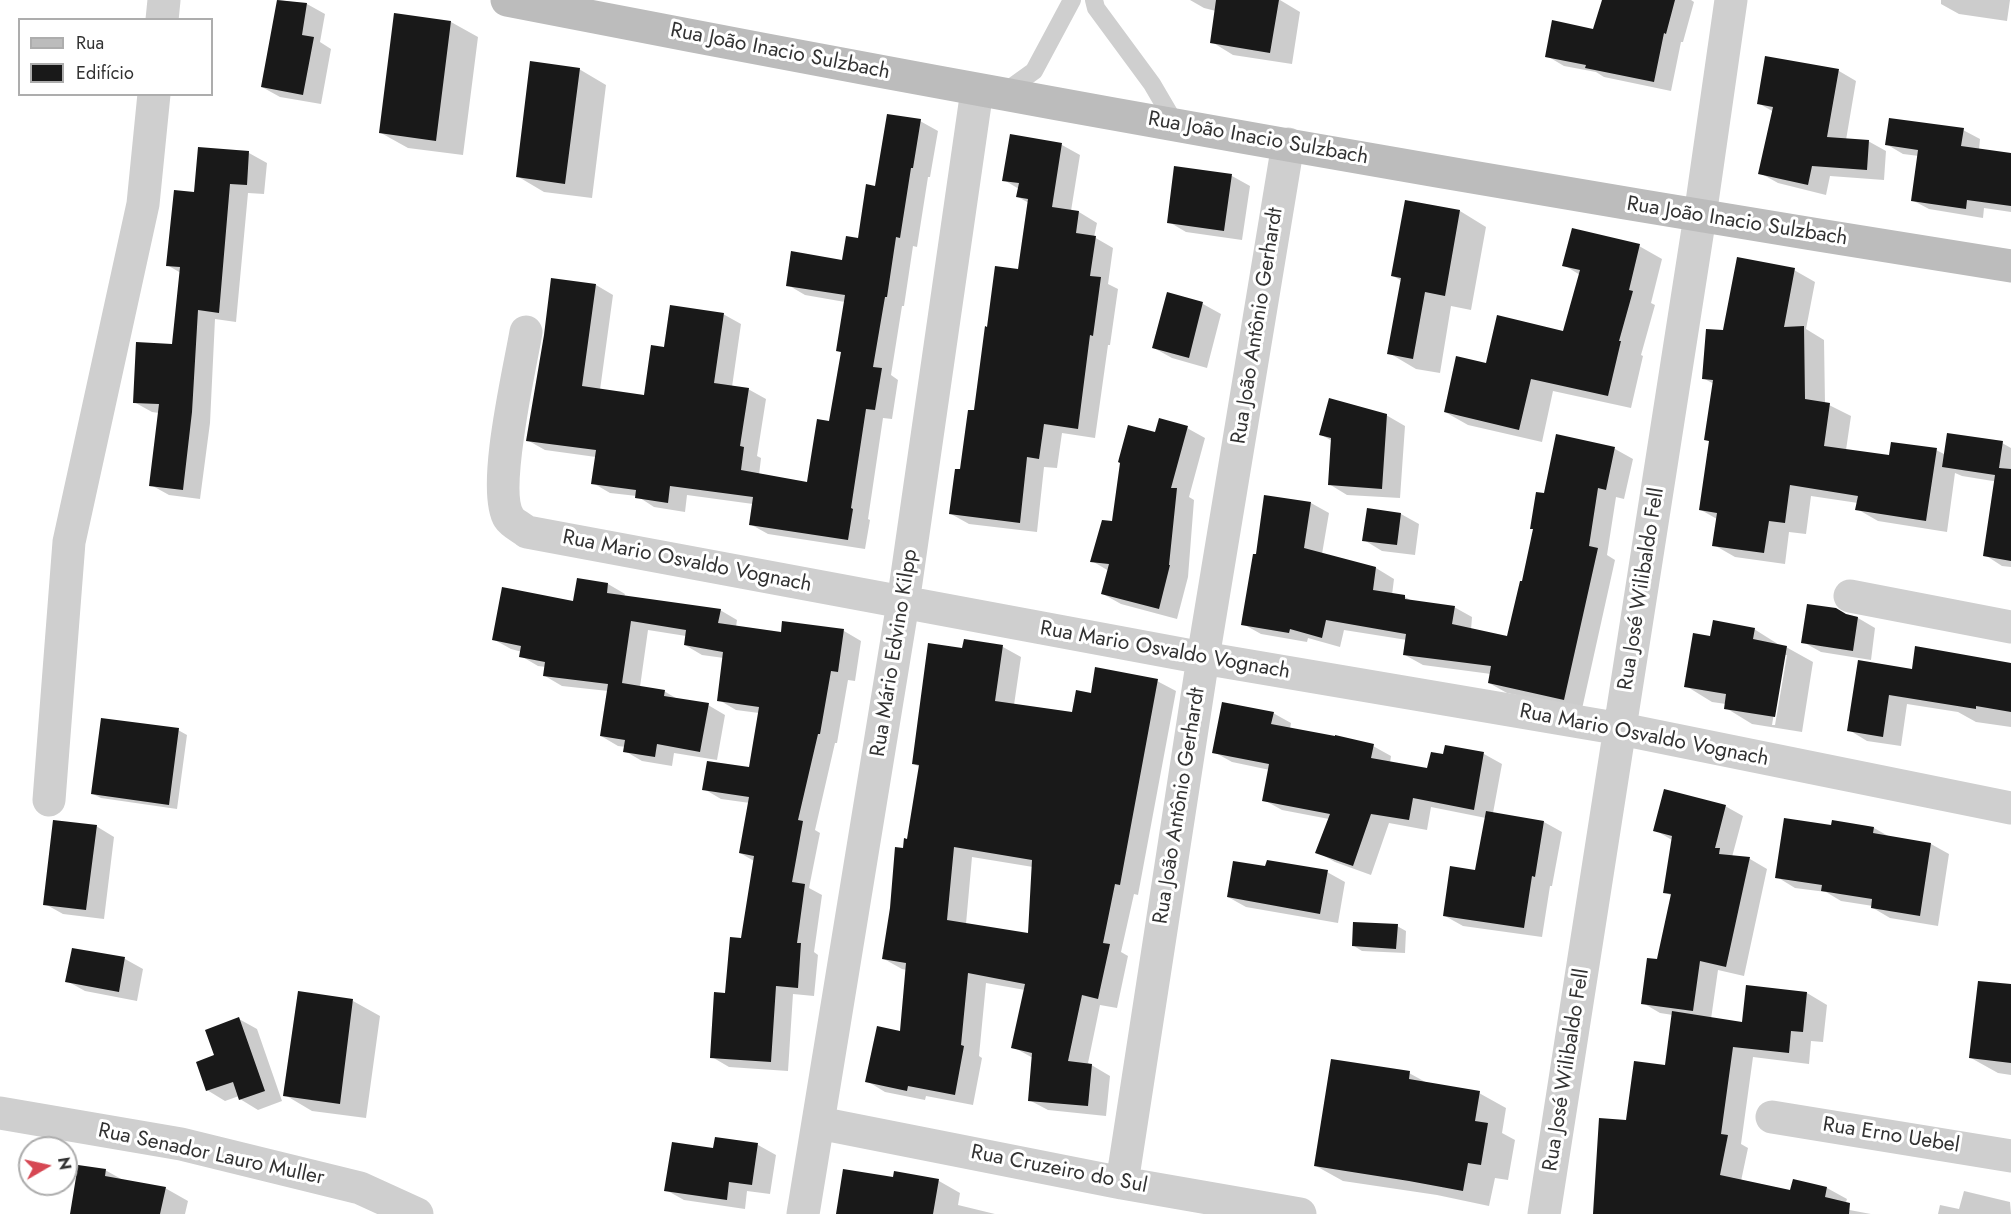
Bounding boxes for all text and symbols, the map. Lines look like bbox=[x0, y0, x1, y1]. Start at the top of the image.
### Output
legend bbox=[18, 18, 213, 96]
street label: Rua João Inacio Sulzbach bbox=[668, 18, 892, 86]
text: Rua bbox=[76, 30, 104, 56]
text: Edifício bbox=[76, 60, 134, 86]
street label: Rua João Inacio Sulzbach bbox=[1146, 107, 1370, 171]
street label: Rua João Inacio Sulzbach bbox=[1625, 192, 1849, 252]
street label: Rua João Antônio Gerhardt bbox=[1227, 206, 1289, 446]
street label: Rua José Wilibaldo Fell bbox=[1614, 486, 1670, 692]
street label: Rua Mario Osvaldo Vognach bbox=[560, 525, 814, 599]
street label: Rua Mário Edvino Kilpp bbox=[866, 547, 924, 759]
street label: Rua Mario Osvaldo Vognach bbox=[1038, 617, 1292, 685]
street label: Rua João Antônio Gerhardt bbox=[1149, 686, 1211, 926]
street label: Rua Mario Osvaldo Vognach bbox=[1517, 699, 1771, 773]
street label: Rua José Wilibaldo Fell bbox=[1539, 967, 1595, 1173]
street label: Rua Erno Uebel bbox=[1821, 1113, 1961, 1159]
street label: Rua Senador Lauro Muller bbox=[96, 1119, 326, 1191]
north arrow bbox=[18, 1136, 78, 1196]
street label: Rua Cruzeiro do Sul bbox=[969, 1141, 1149, 1199]
text: N bbox=[52, 1155, 77, 1171]

